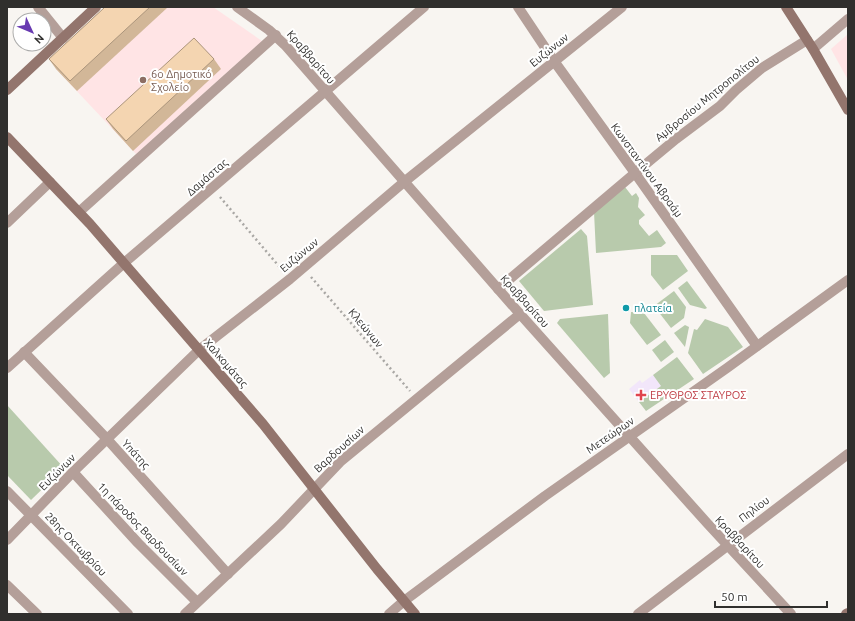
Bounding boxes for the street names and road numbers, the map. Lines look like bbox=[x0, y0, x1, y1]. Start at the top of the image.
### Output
street label: Κραββαρίτου bbox=[285, 28, 337, 86]
street label: Ευζώνων bbox=[527, 30, 571, 69]
street label: Αμβροσίου Μητροπολίτου bbox=[653, 52, 761, 144]
street label: Κωνσταντίνου Αβραάμ bbox=[609, 121, 685, 219]
street label: Δαμάστας bbox=[184, 156, 230, 199]
street label: Ευζώνων bbox=[277, 235, 321, 274]
street label: Κραββαρίτου bbox=[498, 272, 552, 330]
street label: Κλεώνων bbox=[346, 306, 386, 350]
street label: Χαλκομάτας bbox=[201, 336, 250, 390]
street label: Μετεώρων bbox=[584, 414, 637, 456]
street label: Βαρδουσίων bbox=[311, 423, 367, 475]
street label: Υπάτης bbox=[119, 437, 152, 472]
street label: Ευζώνων bbox=[36, 451, 78, 493]
street label: 1η πάροδος Βαρδουσίων bbox=[95, 480, 191, 579]
street label: Πηλίου bbox=[736, 494, 772, 524]
street label: 28ης Οκτωβρίου bbox=[42, 510, 109, 579]
street label: Κραββαρίτου bbox=[713, 514, 767, 570]

